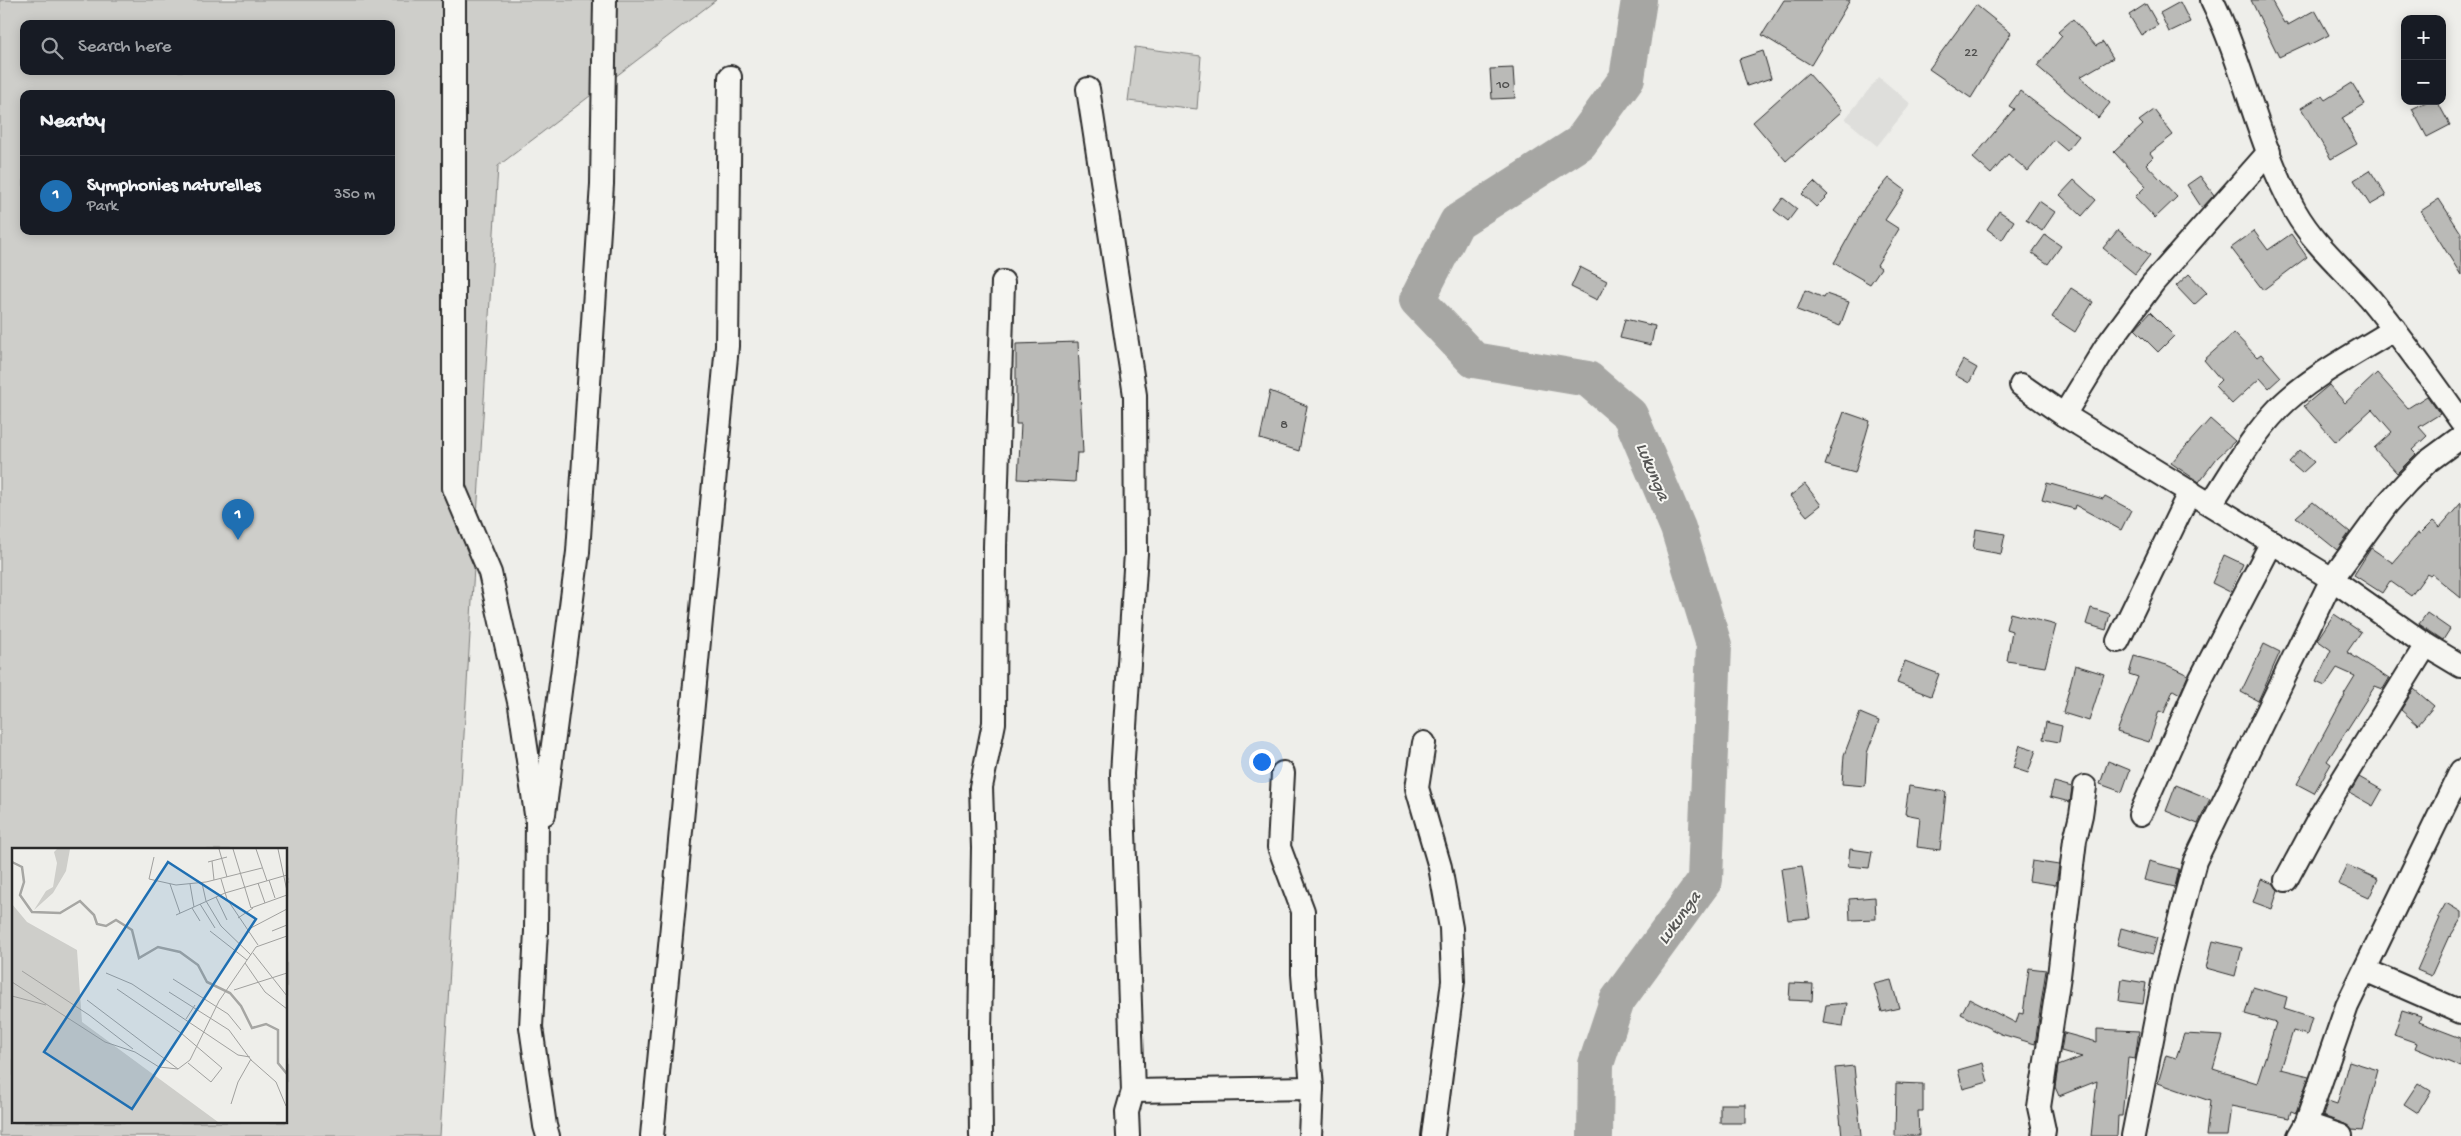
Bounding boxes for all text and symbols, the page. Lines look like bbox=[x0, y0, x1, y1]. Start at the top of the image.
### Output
map controls bbox=[2401, 15, 2446, 105]
button: + bbox=[2401, 15, 2446, 60]
search box bbox=[20, 20, 395, 75]
icon: search bbox=[38, 34, 66, 62]
text: Search here bbox=[78, 36, 172, 59]
house number: 22 bbox=[1964, 45, 1978, 62]
button: − bbox=[2401, 60, 2446, 105]
house number: 10 bbox=[1495, 77, 1510, 94]
text: Nearby bbox=[40, 110, 105, 135]
text: Symphonies naturelles bbox=[87, 175, 260, 198]
text: 1 bbox=[53, 186, 59, 205]
text: 350 m bbox=[334, 186, 375, 205]
text: Park bbox=[87, 198, 118, 217]
house number: 8 bbox=[1280, 417, 1288, 434]
water label: Lukunga bbox=[1630, 440, 1674, 505]
pin: 1 bbox=[222, 499, 254, 540]
your location bbox=[1249, 749, 1275, 775]
inset map bbox=[12, 848, 288, 1124]
water label: Lukunga bbox=[1654, 887, 1707, 949]

